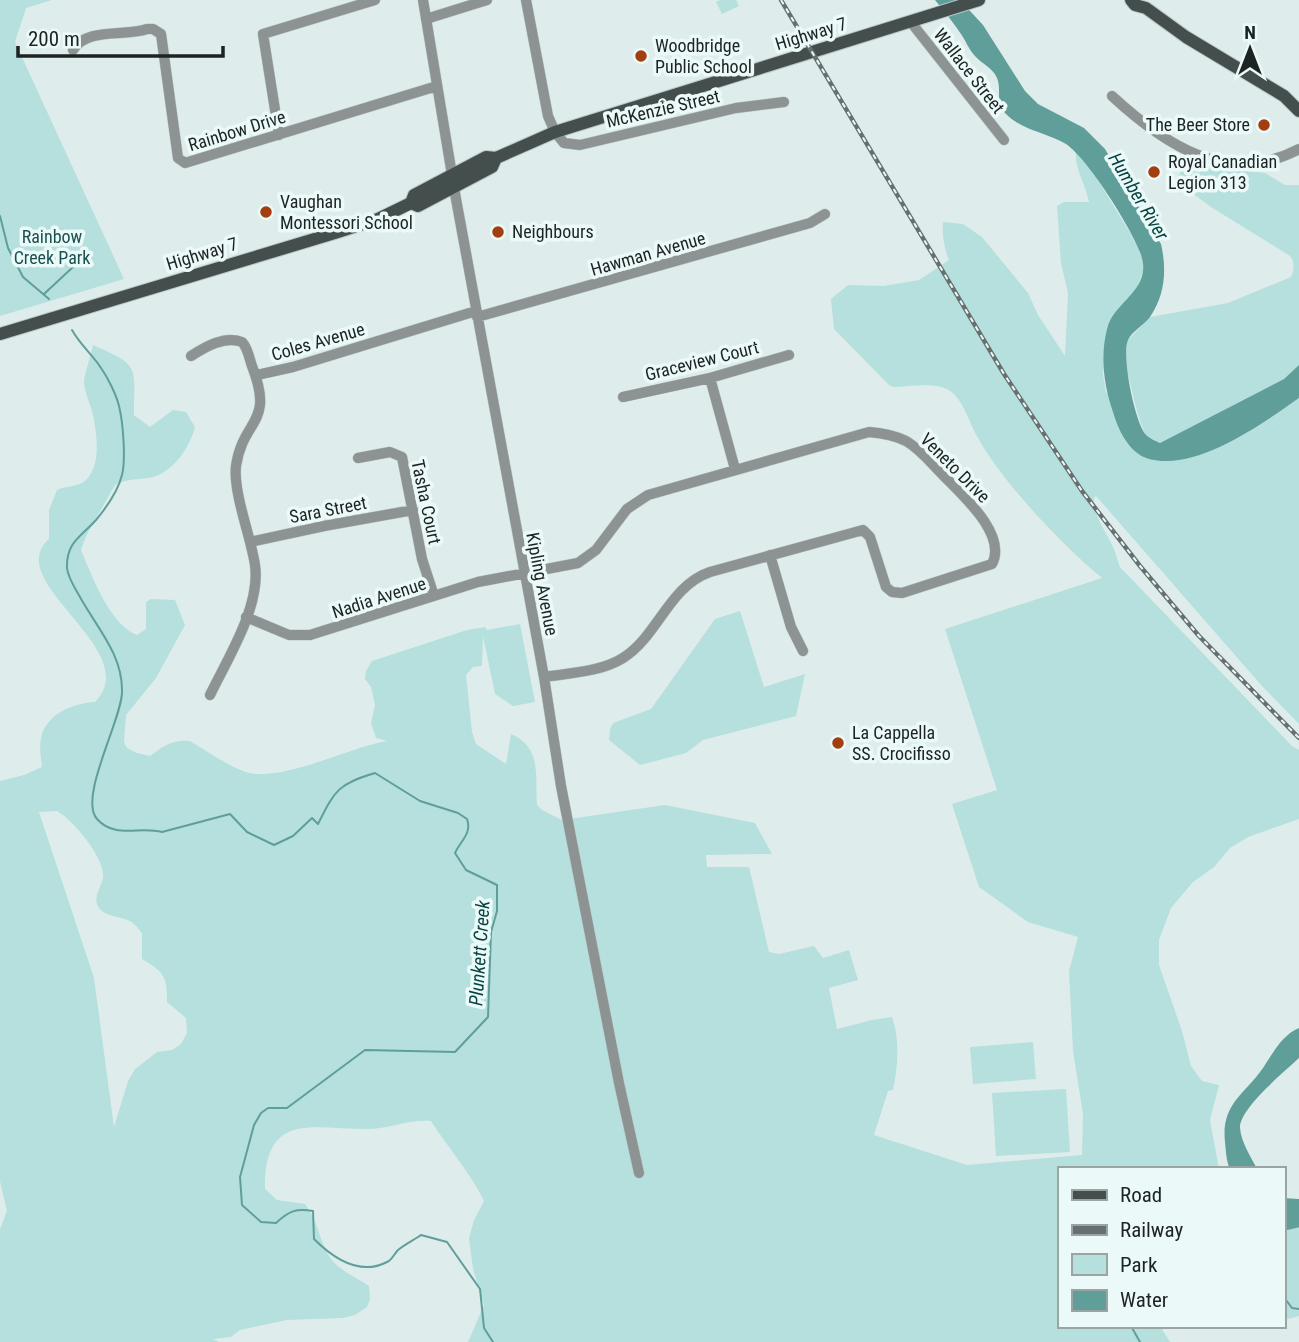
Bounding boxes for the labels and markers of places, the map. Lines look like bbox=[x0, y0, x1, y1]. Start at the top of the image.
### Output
place label: Woodbridge Public School bbox=[655, 35, 752, 77]
marker: Woodbridge Public School bbox=[633, 48, 649, 64]
place label: The Beer Store bbox=[1146, 114, 1250, 135]
marker: The Beer Store bbox=[1256, 117, 1272, 133]
place label: Royal Canadian Legion 313 bbox=[1168, 151, 1277, 193]
marker: Royal Canadian Legion 313 bbox=[1146, 164, 1162, 180]
place label: Vaughan Montessori School bbox=[280, 191, 413, 233]
marker: Vaughan Montessori School bbox=[258, 204, 274, 220]
place label: Neighbours bbox=[512, 221, 594, 242]
marker: Neighbours bbox=[490, 224, 506, 240]
place label: La Cappella SS. Crocifisso bbox=[852, 722, 951, 764]
marker: La Cappella SS. Crocifisso bbox=[830, 735, 846, 751]

